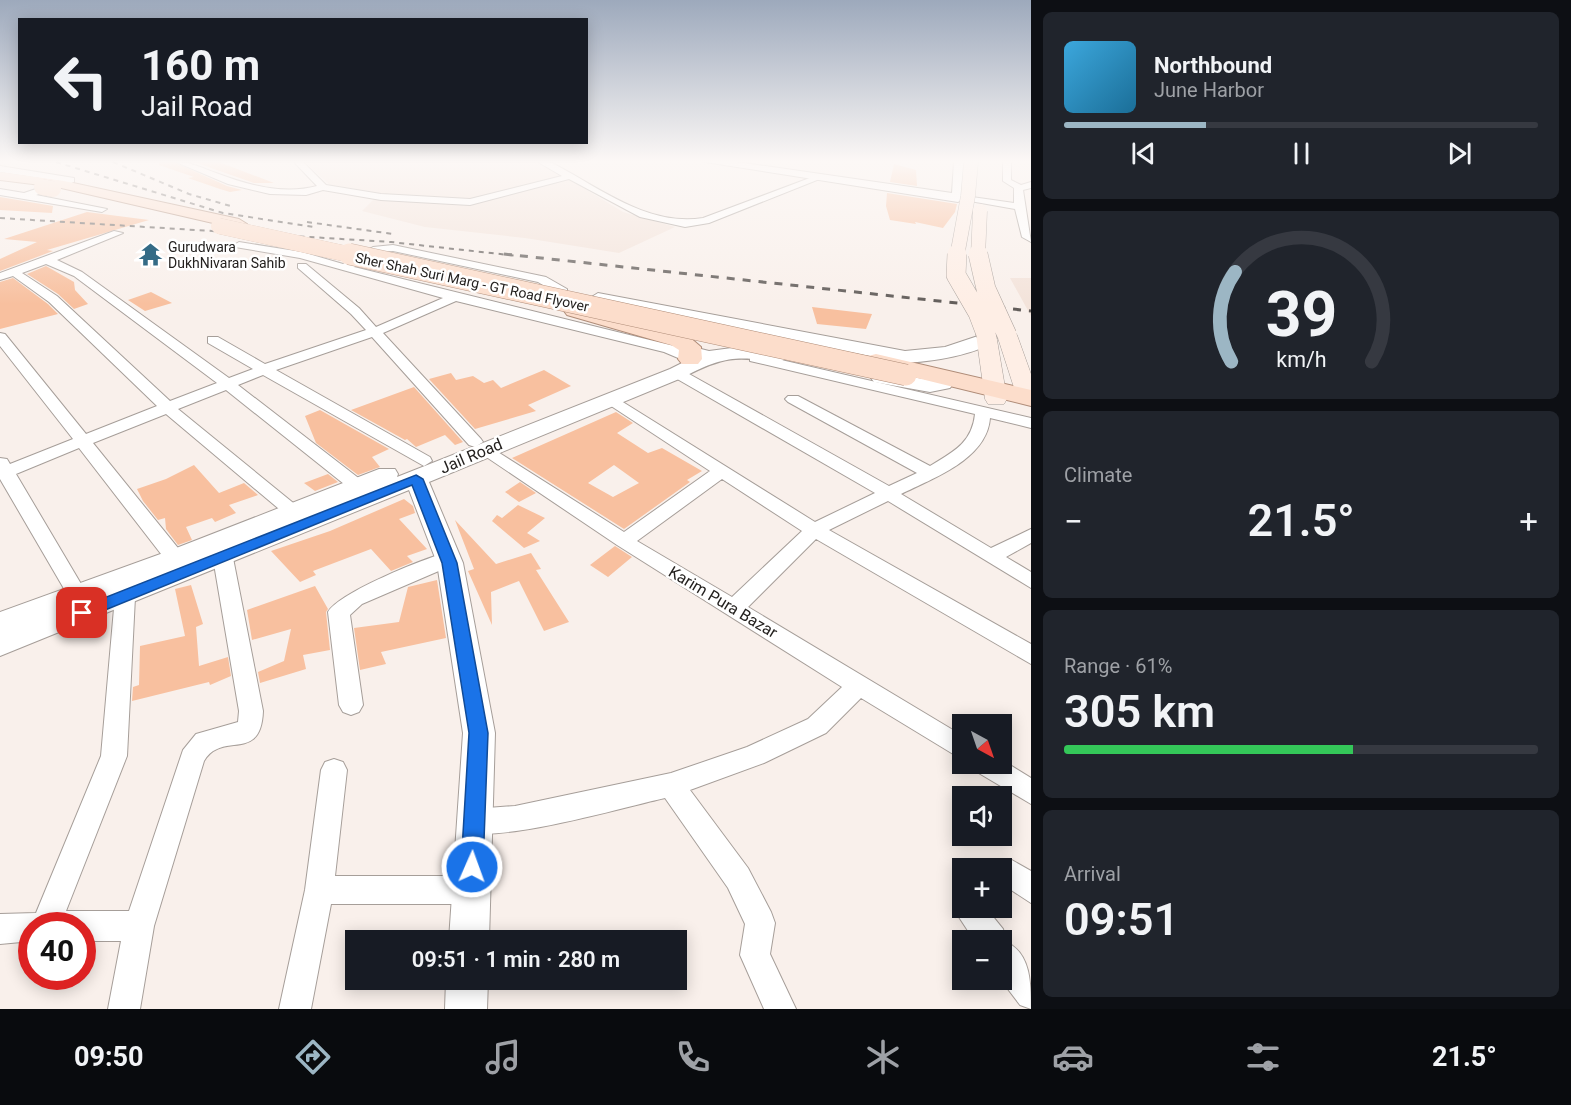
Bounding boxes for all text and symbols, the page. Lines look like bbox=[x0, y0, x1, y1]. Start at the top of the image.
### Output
text: 160 m bbox=[141, 41, 260, 90]
icon: left bbox=[42, 42, 120, 120]
text: Northbound bbox=[1154, 53, 1272, 78]
text: June Harbor bbox=[1154, 78, 1264, 102]
text: Jail Road bbox=[141, 91, 252, 123]
icon: previous bbox=[1127, 137, 1160, 170]
icon: pause bbox=[1285, 137, 1318, 170]
icon: next bbox=[1443, 137, 1476, 170]
place label: Gurudwara DukhNivaran Sahib bbox=[168, 239, 286, 271]
temple icon: Gurudwara DukhNivaran Sahib bbox=[137, 242, 163, 268]
street label: Sher Shah Suri Marg - GT Road Flyover bbox=[354, 249, 590, 315]
text: 39 bbox=[1265, 278, 1337, 351]
text: km/h bbox=[1276, 348, 1326, 373]
street label: Jail Road bbox=[437, 434, 505, 478]
text: Climate bbox=[1064, 463, 1132, 487]
text: 21.5° bbox=[1247, 494, 1355, 547]
text: − bbox=[1064, 502, 1083, 541]
text: + bbox=[1519, 502, 1538, 541]
street label: Karim Pura Bazar bbox=[665, 562, 781, 642]
pin bbox=[56, 587, 107, 638]
icon: arrive bbox=[65, 596, 98, 629]
text: Range · 61% bbox=[1064, 654, 1172, 678]
text: 305 km bbox=[1064, 685, 1215, 738]
north arrow bbox=[952, 714, 1012, 774]
map controls bbox=[952, 714, 1012, 990]
button: sound bbox=[952, 786, 1012, 846]
position arrow bbox=[440, 835, 504, 899]
button: + bbox=[952, 858, 1012, 918]
text: Arrival bbox=[1064, 862, 1121, 886]
text: 09:51 bbox=[1064, 893, 1179, 946]
speed limit sign: 40 bbox=[18, 912, 96, 990]
button: − bbox=[952, 930, 1012, 990]
text: 09:51 · 1 min · 280 m bbox=[412, 947, 620, 972]
icon: directions bbox=[292, 1036, 334, 1078]
icon: music bbox=[482, 1036, 524, 1078]
icon: phone bbox=[672, 1036, 714, 1078]
icon: climate bbox=[862, 1036, 904, 1078]
icon: car bbox=[1052, 1036, 1094, 1078]
icon: filters bbox=[1242, 1036, 1284, 1078]
text: 09:50 bbox=[74, 1041, 144, 1073]
text: 21.5° bbox=[1432, 1041, 1497, 1073]

